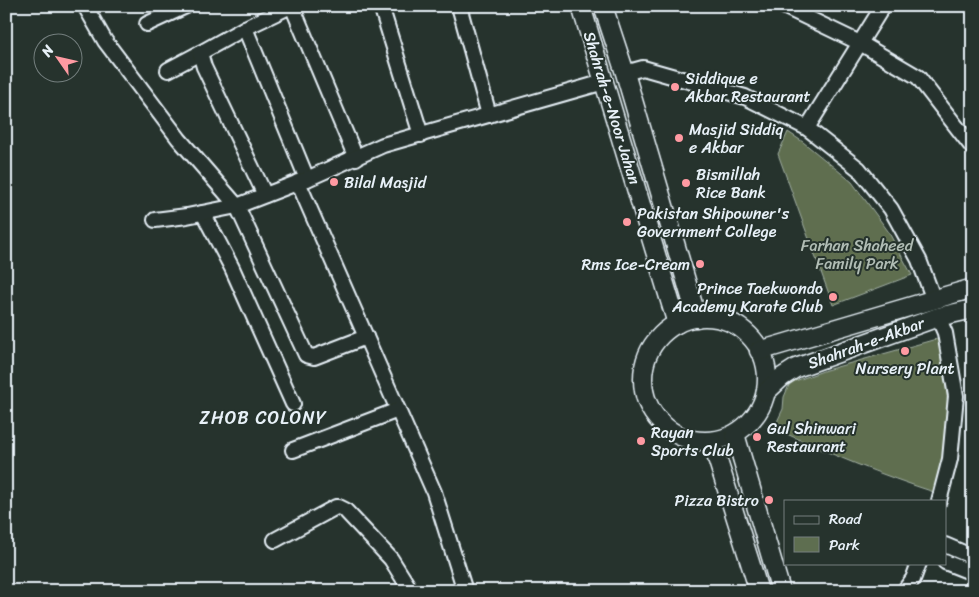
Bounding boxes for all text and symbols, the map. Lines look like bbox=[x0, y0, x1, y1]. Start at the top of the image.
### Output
street label: Shahrah-e-Noor Jahan bbox=[575, 28, 649, 189]
north arrow bbox=[32, 32, 82, 82]
text: N bbox=[34, 40, 61, 63]
place label: Siddique e Akbar Restaurant bbox=[684, 64, 810, 111]
marker: Siddique e Akbar Restaurant bbox=[669, 81, 681, 93]
place label: Masjid Siddiq e Akbar bbox=[689, 115, 783, 162]
marker: Masjid Siddiq e Akbar bbox=[673, 132, 685, 144]
place label: Bismillah Rice Bank bbox=[696, 160, 766, 207]
place label: Bilal Masjid bbox=[344, 168, 428, 197]
marker: Bilal Masjid bbox=[328, 176, 340, 188]
marker: Bismillah Rice Bank bbox=[680, 177, 692, 189]
place label: Pakistan Shipowner's Government College bbox=[637, 199, 790, 246]
marker: Pakistan Shipowner's Government College bbox=[621, 216, 633, 228]
park label: Farhan Shaheed Family Park bbox=[801, 231, 915, 278]
place label: Rms Ice-Cream bbox=[581, 250, 690, 279]
marker: Rms Ice-Cream bbox=[694, 258, 706, 270]
place label: Prince Taekwondo Academy Karate Club bbox=[671, 274, 823, 321]
marker: Prince Taekwondo Academy Karate Club bbox=[827, 291, 839, 303]
street label: Shahrah-e-Akbar bbox=[803, 308, 930, 378]
marker: Nursery Plant bbox=[899, 345, 911, 357]
place label: Nursery Plant bbox=[856, 354, 954, 383]
district label: ZHOB COLONY bbox=[199, 402, 327, 434]
place label: Gul Shinwari Restaurant bbox=[767, 414, 856, 461]
place label: Rayan Sports Club bbox=[651, 418, 734, 465]
marker: Gul Shinwari Restaurant bbox=[751, 431, 763, 443]
marker: Rayan Sports Club bbox=[635, 435, 647, 447]
place label: Pizza Bistro bbox=[675, 486, 759, 515]
marker: Pizza Bistro bbox=[763, 494, 775, 506]
legend bbox=[784, 500, 946, 564]
text: Road bbox=[829, 506, 862, 532]
text: Park bbox=[829, 532, 860, 558]

